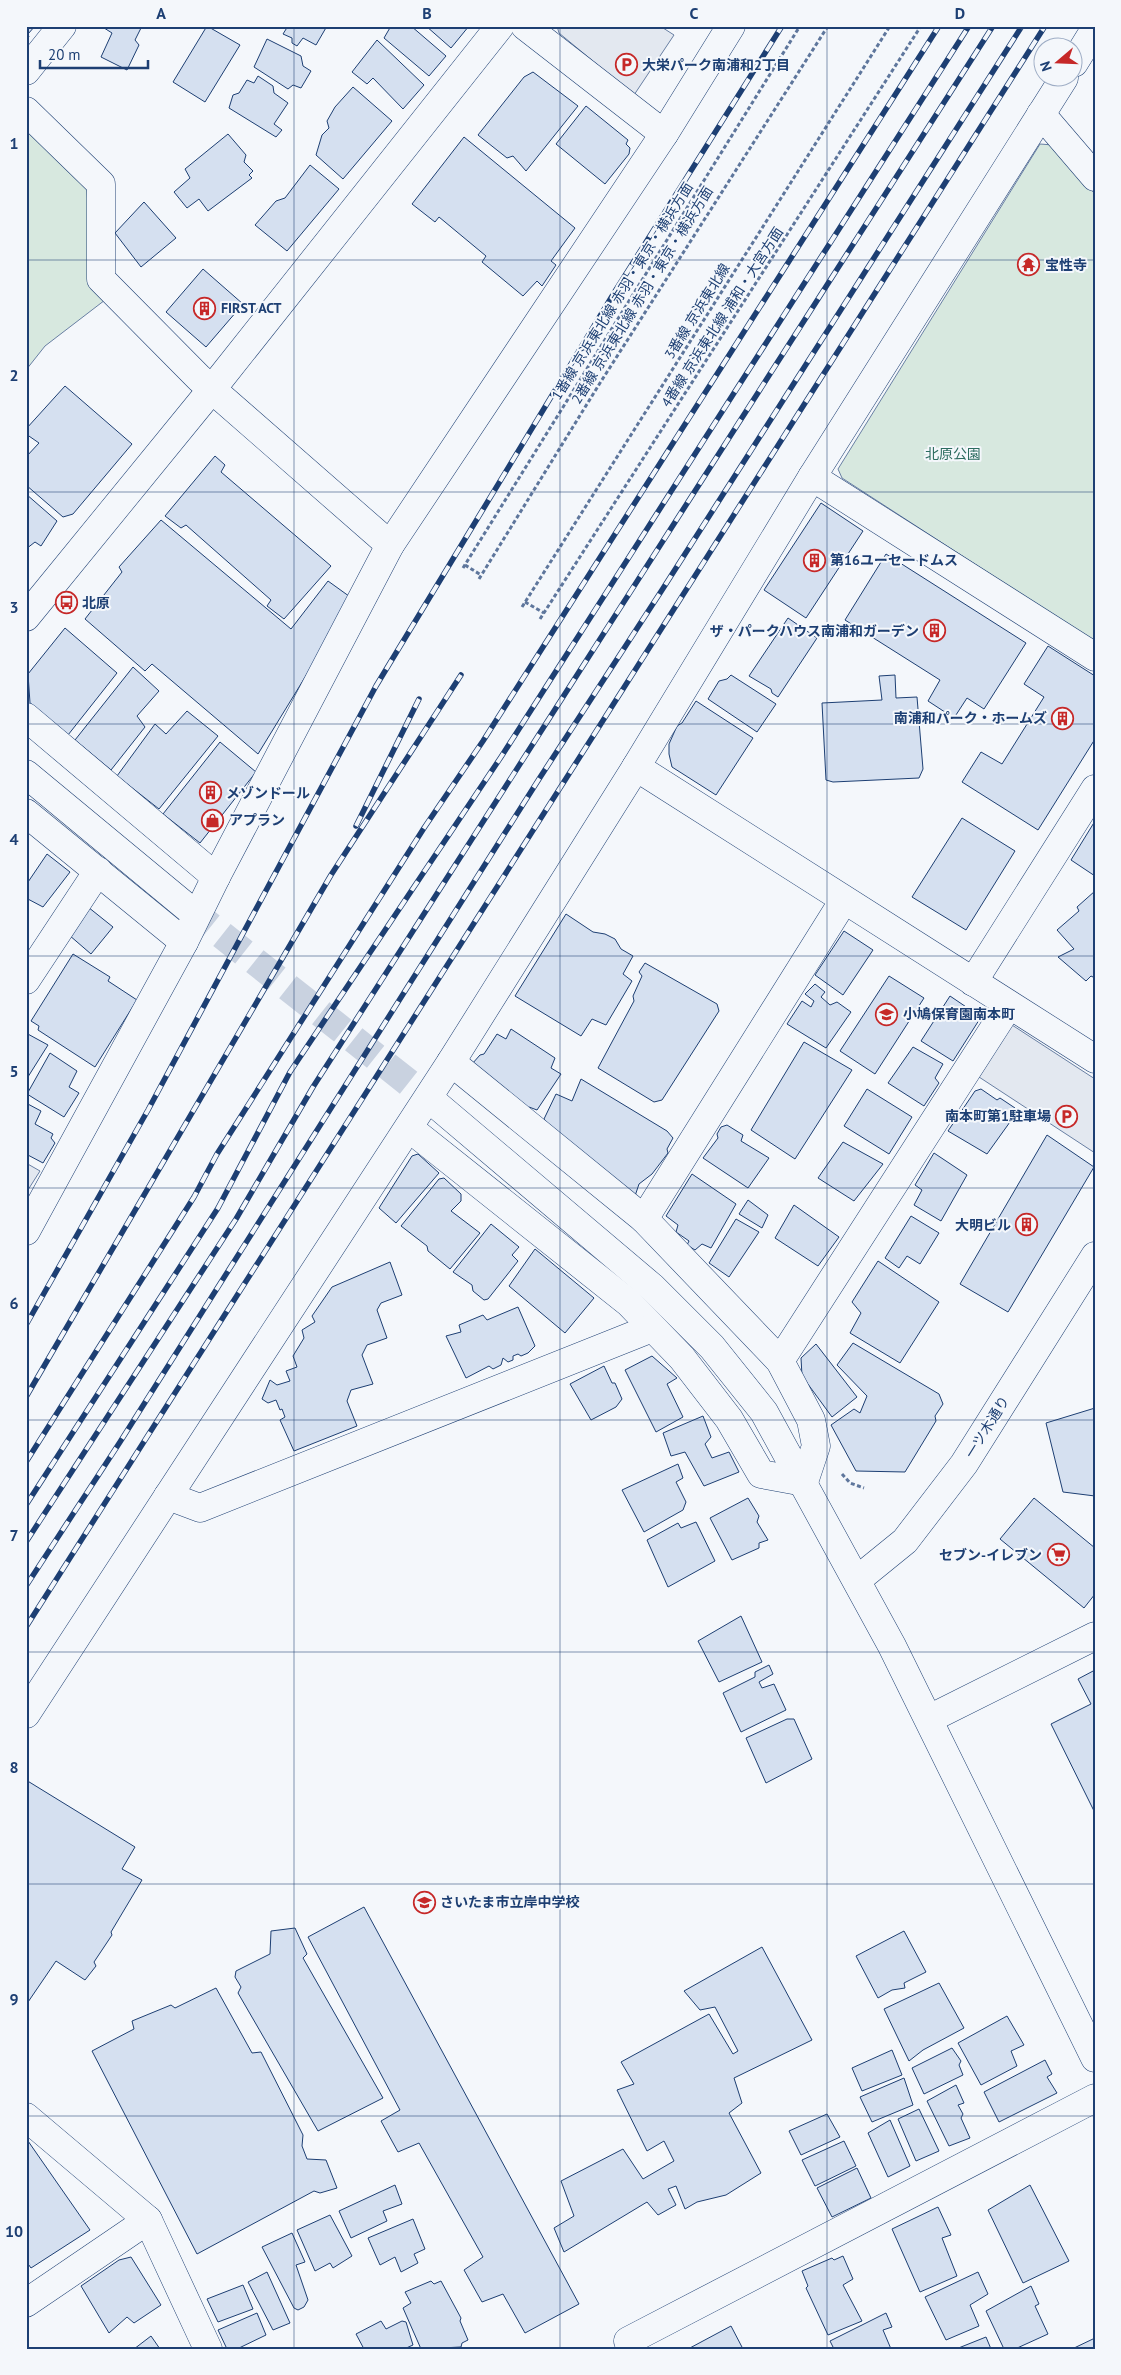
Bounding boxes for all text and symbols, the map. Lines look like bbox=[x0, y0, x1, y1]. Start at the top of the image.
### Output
text: A bbox=[156, 3, 166, 23]
text: B bbox=[422, 3, 432, 23]
text: C bbox=[690, 3, 699, 23]
text: D bbox=[955, 3, 965, 23]
scale bar bbox=[40, 38, 148, 70]
north arrow bbox=[1034, 38, 1084, 88]
text: 20 m bbox=[48, 45, 81, 64]
parking icon: 大栄パーク南浦和2丁目 bbox=[614, 53, 638, 77]
place label: 大栄パーク南浦和2丁目 bbox=[642, 56, 790, 74]
text: N bbox=[1036, 59, 1056, 74]
text: 1 bbox=[9, 133, 19, 153]
street label: 1番線 京浜東北線 赤羽・東京・横浜方面 bbox=[547, 179, 697, 403]
street label: 2番線 京浜東北線 赤羽・東京・横浜方面 bbox=[567, 183, 717, 407]
street label: 4番線 京浜東北線 浦和・大宮方面 bbox=[657, 224, 787, 410]
temple icon: 宝性寺 bbox=[1017, 253, 1041, 277]
place label: 宝性寺 bbox=[1045, 256, 1087, 274]
street label: 3番線 京浜東北線 bbox=[660, 260, 734, 362]
building icon: FIRST ACT bbox=[193, 296, 217, 320]
place label: FIRST ACT bbox=[221, 299, 282, 317]
text: 2 bbox=[9, 365, 19, 385]
park label: 北原公園 bbox=[925, 445, 981, 463]
building icon: 第16ユーセードムス bbox=[802, 548, 826, 572]
place label: 第16ユーセードムス bbox=[830, 551, 958, 569]
bus stop icon: 北原 bbox=[54, 591, 78, 615]
place label: 北原 bbox=[82, 594, 110, 612]
text: 3 bbox=[9, 597, 19, 617]
building icon: ザ・パークハウス南浦和ガーデン bbox=[923, 619, 947, 643]
place label: ザ・パークハウス南浦和ガーデン bbox=[710, 622, 919, 640]
building icon: 南浦和パーク・ホームズ bbox=[1051, 706, 1075, 730]
place label: 南浦和パーク・ホームズ bbox=[894, 709, 1047, 727]
building icon: メゾンドール bbox=[198, 781, 222, 805]
place label: メゾンドール bbox=[226, 784, 310, 802]
shop icon: アプラン bbox=[201, 808, 225, 832]
place label: アプラン bbox=[229, 811, 285, 829]
text: 4 bbox=[9, 829, 19, 849]
school or university icon: 小鳩保育園南本町 bbox=[875, 1002, 899, 1026]
place label: 小鳩保育園南本町 bbox=[903, 1005, 1015, 1023]
text: 5 bbox=[9, 1061, 19, 1081]
parking icon: 南本町第1駐車場 bbox=[1055, 1104, 1079, 1128]
place label: 南本町第1駐車場 bbox=[945, 1107, 1051, 1125]
building icon: 大明ビル bbox=[1015, 1213, 1039, 1237]
place label: 大明ビル bbox=[955, 1216, 1011, 1234]
text: 6 bbox=[9, 1293, 19, 1313]
street label: 一ツ木通り bbox=[961, 1393, 1013, 1461]
text: 7 bbox=[9, 1525, 19, 1545]
supermarket icon: セブン-イレブン bbox=[1046, 1543, 1070, 1567]
place label: セブン-イレブン bbox=[939, 1546, 1042, 1564]
text: 8 bbox=[9, 1757, 19, 1777]
school or university icon: さいたま市立岸中学校 bbox=[412, 1890, 436, 1914]
place label: さいたま市立岸中学校 bbox=[440, 1893, 580, 1911]
text: 9 bbox=[9, 1989, 19, 2009]
text: 10 bbox=[5, 2221, 23, 2241]

